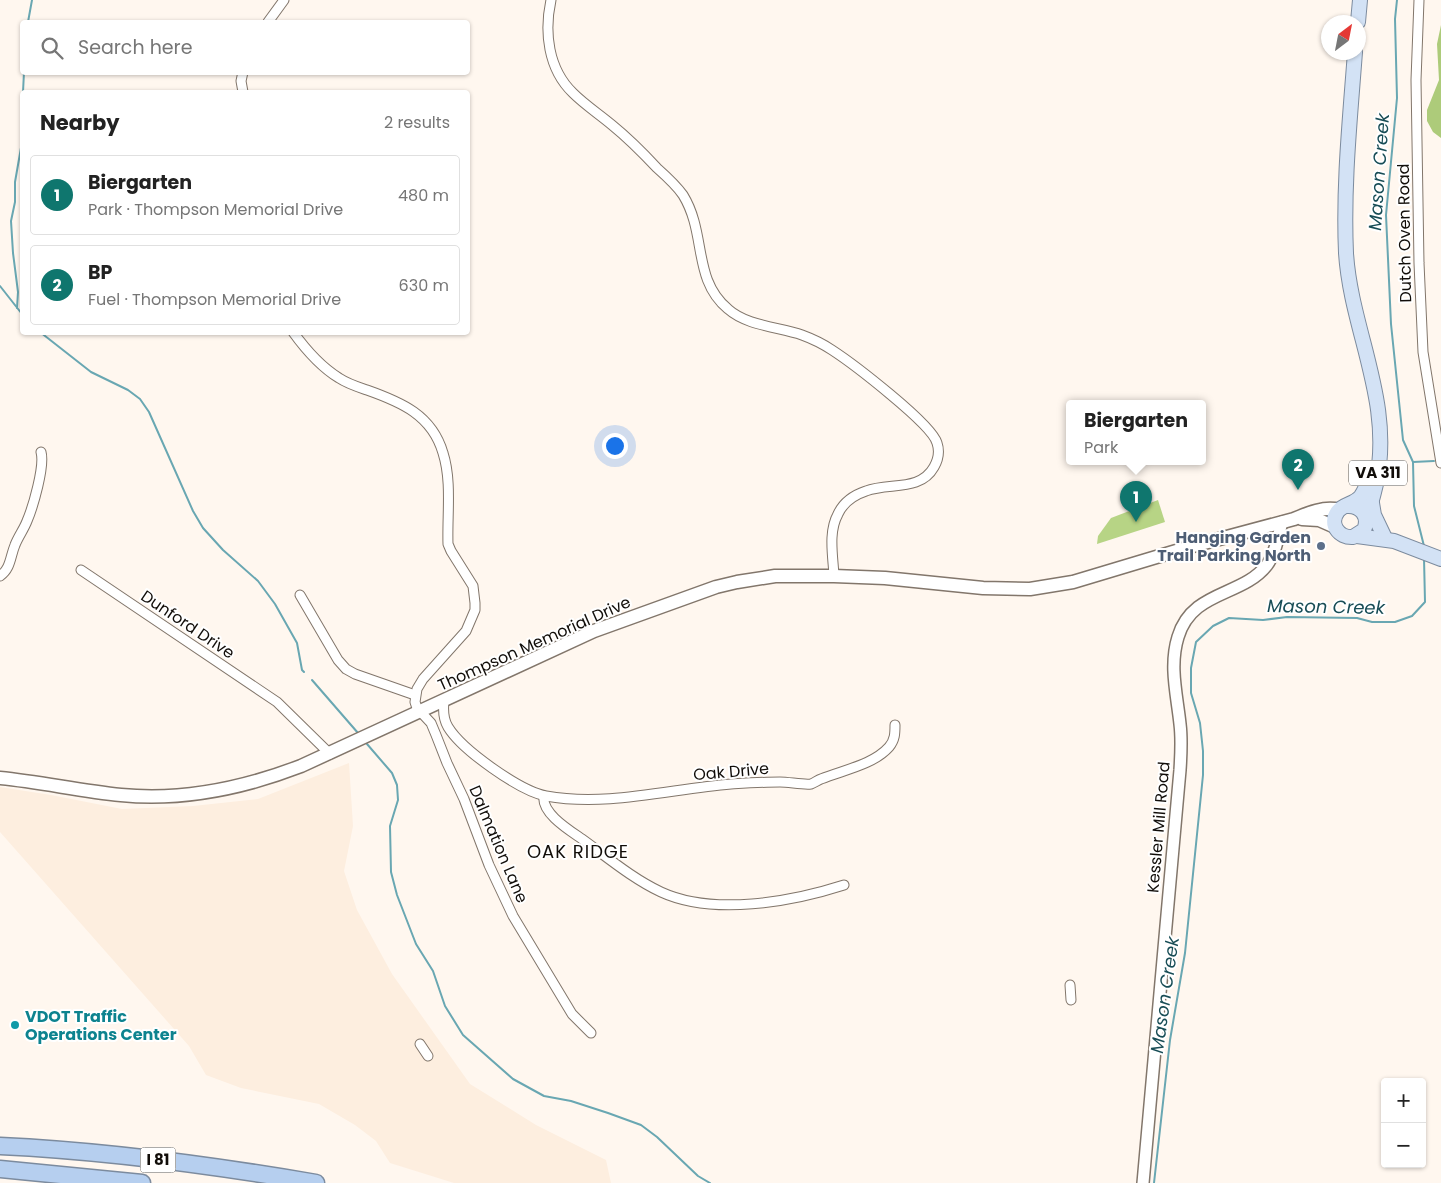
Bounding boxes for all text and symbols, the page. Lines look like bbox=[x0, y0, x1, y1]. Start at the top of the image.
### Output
north arrow bbox=[1321, 15, 1366, 60]
search box bbox=[20, 20, 470, 75]
icon: search bbox=[38, 34, 66, 62]
text: Search here bbox=[78, 34, 192, 61]
text: Nearby bbox=[40, 108, 120, 137]
text: 2 results bbox=[384, 111, 450, 134]
water label: Mason Creek bbox=[1362, 112, 1395, 232]
street label: Dutch Oven Road bbox=[1392, 163, 1417, 303]
text: Biergarten bbox=[88, 169, 192, 196]
text: 1 bbox=[54, 184, 60, 207]
text: 480 m bbox=[398, 184, 449, 207]
text: Park · Thompson Memorial Drive bbox=[88, 198, 343, 221]
text: BP bbox=[88, 259, 112, 286]
text: 2 bbox=[52, 274, 62, 297]
text: 630 m bbox=[399, 274, 449, 297]
text: Fuel · Thompson Memorial Drive bbox=[88, 288, 341, 311]
popup bbox=[1066, 400, 1206, 465]
text: Biergarten bbox=[1084, 407, 1188, 434]
your location bbox=[602, 433, 628, 459]
text: Park bbox=[1084, 436, 1118, 459]
pin: 2 bbox=[1282, 449, 1314, 490]
road number: VA 311 bbox=[1349, 460, 1407, 486]
pin: 1 bbox=[1120, 481, 1152, 522]
place label: Hanging Garden Trail Parking North bbox=[1157, 526, 1311, 567]
marker: Hanging Garden Trail Parking North bbox=[1315, 540, 1327, 552]
street label: Dunford Drive bbox=[136, 585, 239, 664]
street label: Thompson Memorial Drive bbox=[434, 590, 634, 696]
water label: Mason Creek bbox=[1267, 593, 1386, 620]
street label: Oak Drive bbox=[692, 757, 770, 786]
street label: Kessler Mill Road bbox=[1141, 760, 1176, 894]
street label: Dalmation Lane bbox=[463, 782, 534, 907]
district label: OAK RIDGE bbox=[527, 839, 629, 864]
water label: Mason Creek bbox=[1144, 934, 1185, 1055]
place label: VDOT Traffic Operations Center bbox=[25, 1005, 177, 1046]
marker: VDOT Traffic Operations Center bbox=[9, 1019, 21, 1031]
map controls bbox=[1381, 1078, 1426, 1168]
button: + bbox=[1381, 1078, 1426, 1123]
button: − bbox=[1381, 1123, 1426, 1168]
road number: I 81 bbox=[140, 1148, 176, 1172]

